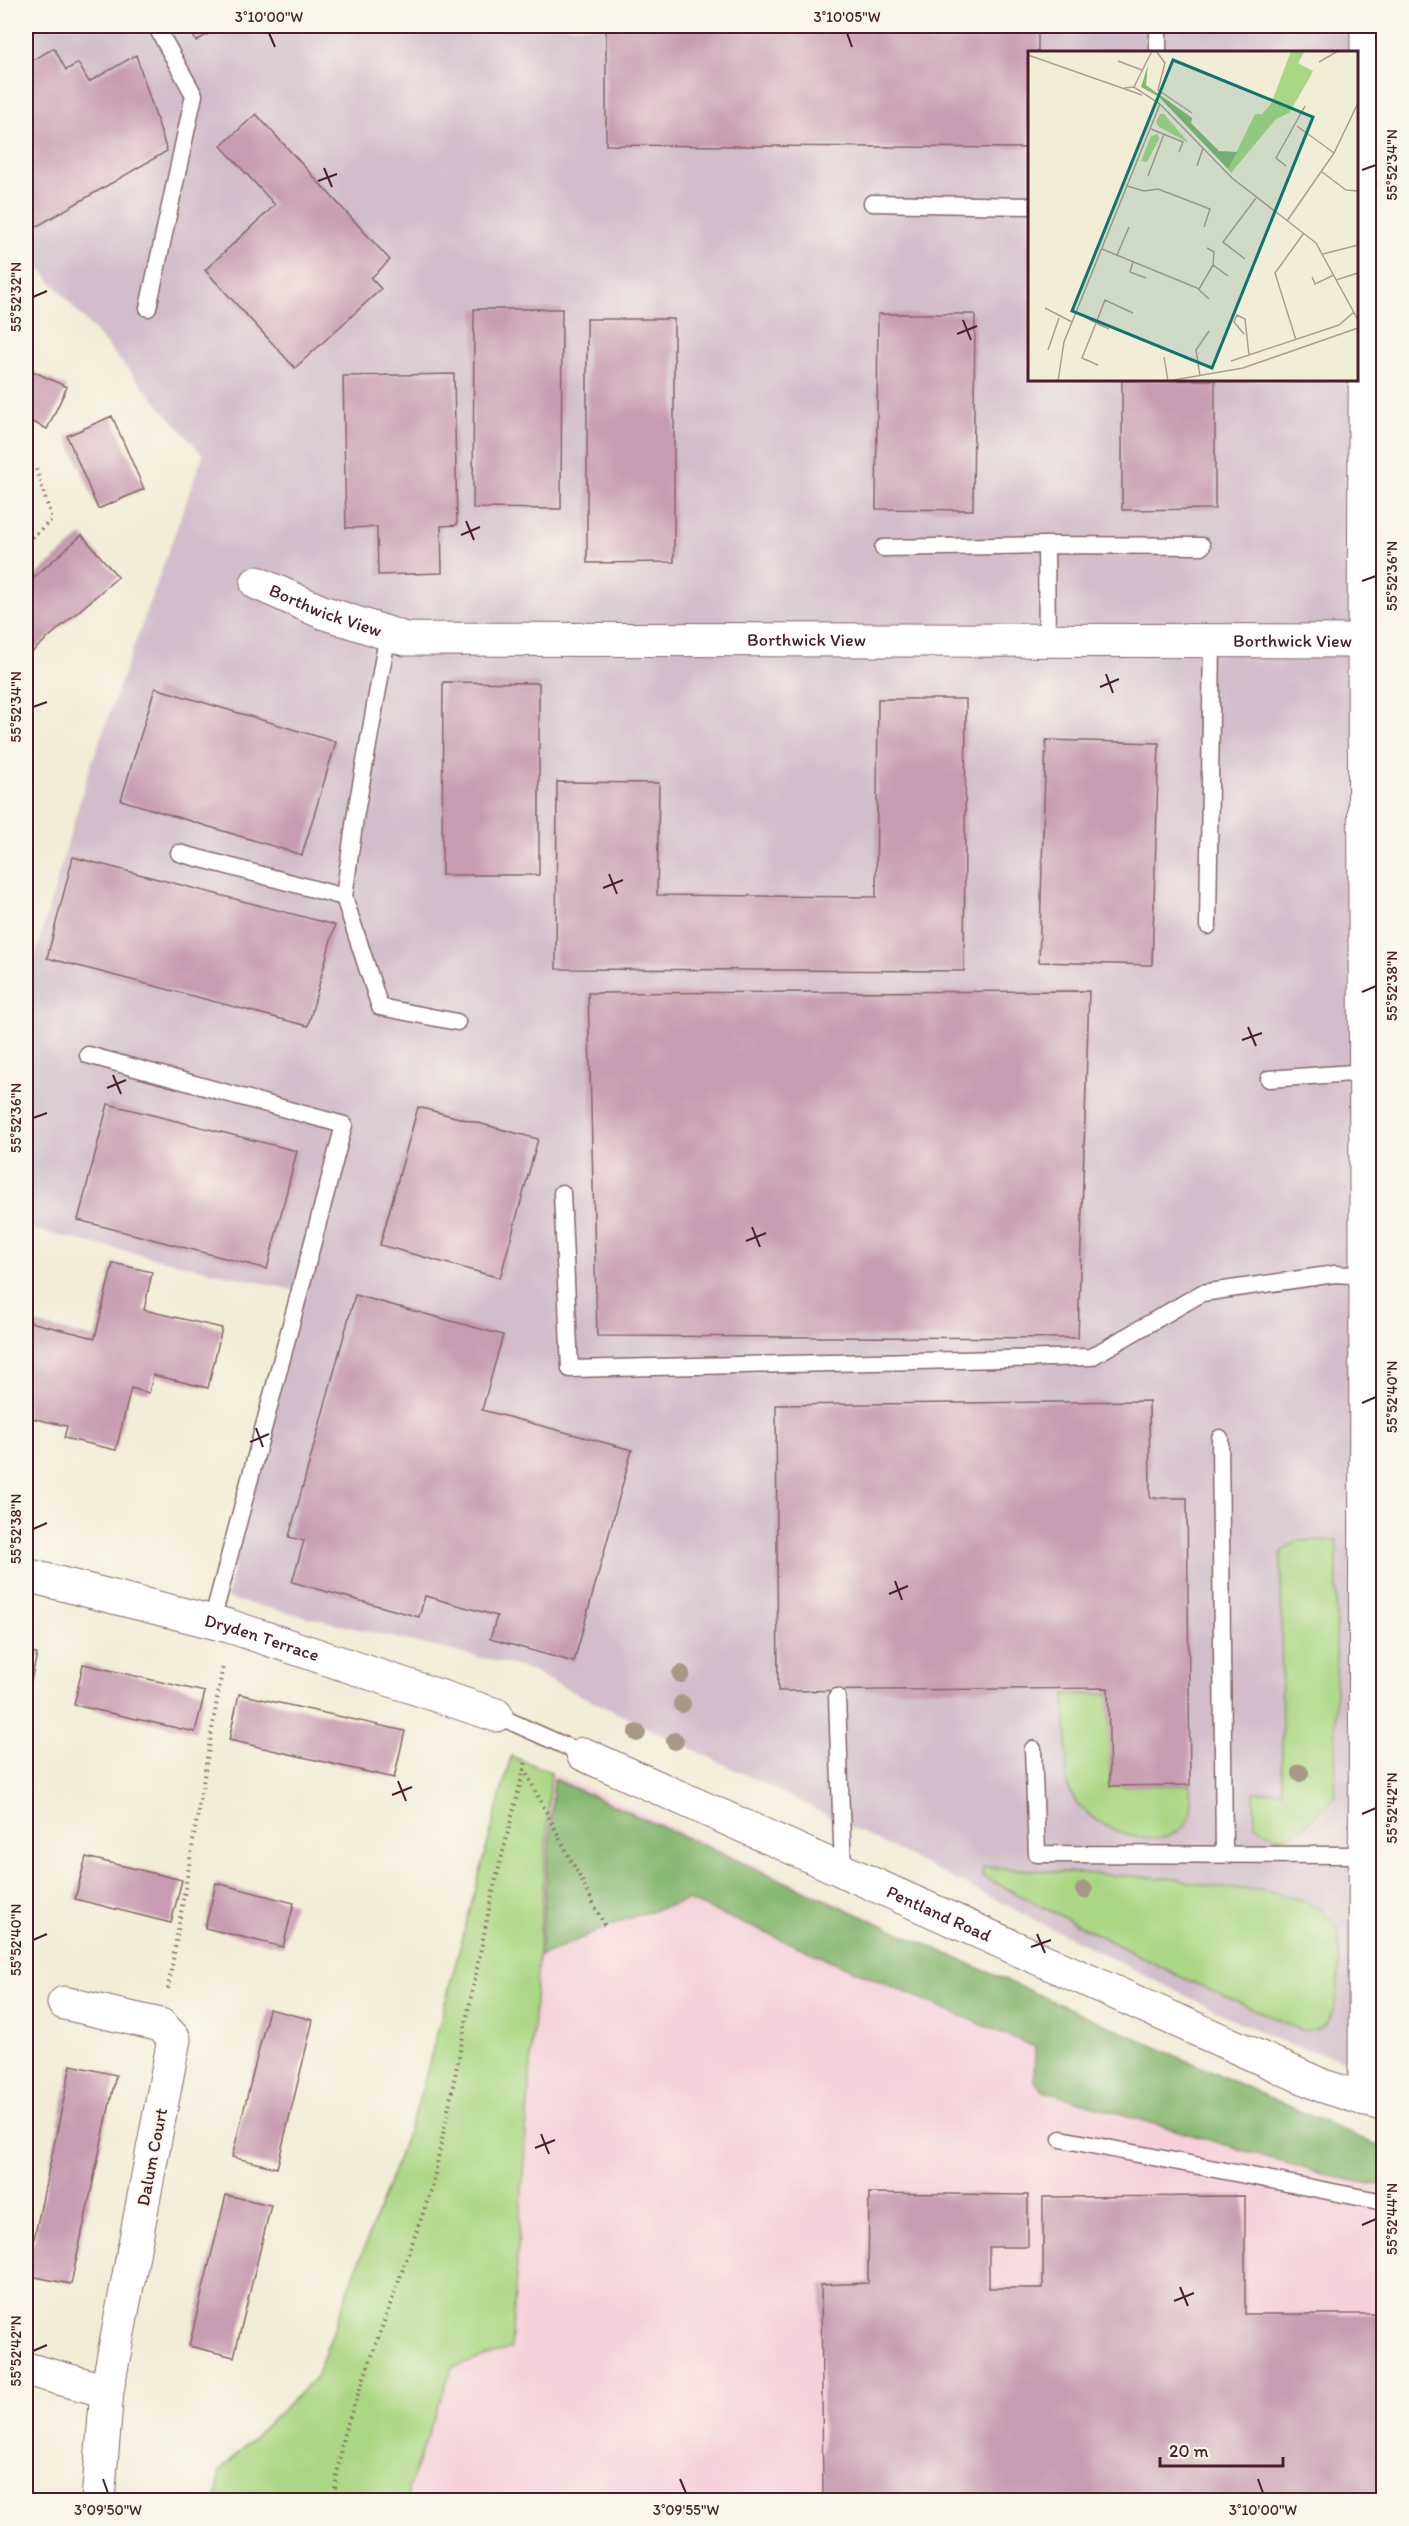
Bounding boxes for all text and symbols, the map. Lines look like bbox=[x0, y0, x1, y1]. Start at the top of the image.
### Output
text: 3°10'00"W bbox=[235, 8, 303, 26]
text: 3°10'05"W bbox=[813, 8, 881, 26]
inset map bbox=[1028, 51, 1358, 381]
text: 55°52'34"N bbox=[1383, 129, 1401, 201]
text: 55°52'32"N bbox=[7, 262, 25, 332]
text: 55°52'36"N bbox=[1383, 541, 1401, 611]
street label: Borthwick View bbox=[266, 579, 385, 642]
street label: Borthwick View bbox=[747, 629, 866, 651]
street label: Borthwick View bbox=[1233, 630, 1352, 652]
text: 55°52'34"N bbox=[7, 671, 25, 743]
text: 55°52'38"N bbox=[1383, 951, 1401, 1021]
text: 55°52'36"N bbox=[7, 1083, 25, 1153]
text: 55°52'40"N bbox=[1383, 1361, 1401, 1433]
text: 55°52'38"N bbox=[7, 1494, 25, 1564]
street label: Dryden Terrace bbox=[202, 1609, 322, 1666]
text: 55°52'42"N bbox=[1383, 1772, 1401, 1844]
street label: Pentland Road bbox=[883, 1881, 995, 1947]
text: 55°52'40"N bbox=[7, 1904, 25, 1976]
street label: Dalum Court bbox=[132, 2106, 172, 2208]
text: 55°52'44"N bbox=[1383, 2183, 1401, 2255]
text: 55°52'42"N bbox=[7, 2315, 25, 2387]
scale bar bbox=[1160, 2430, 1283, 2468]
text: 20 m bbox=[1169, 2440, 1209, 2462]
text: 3°09'50"W bbox=[74, 2501, 142, 2519]
text: 3°09'55"W bbox=[653, 2501, 719, 2519]
text: 3°10'00"W bbox=[1229, 2501, 1297, 2519]

